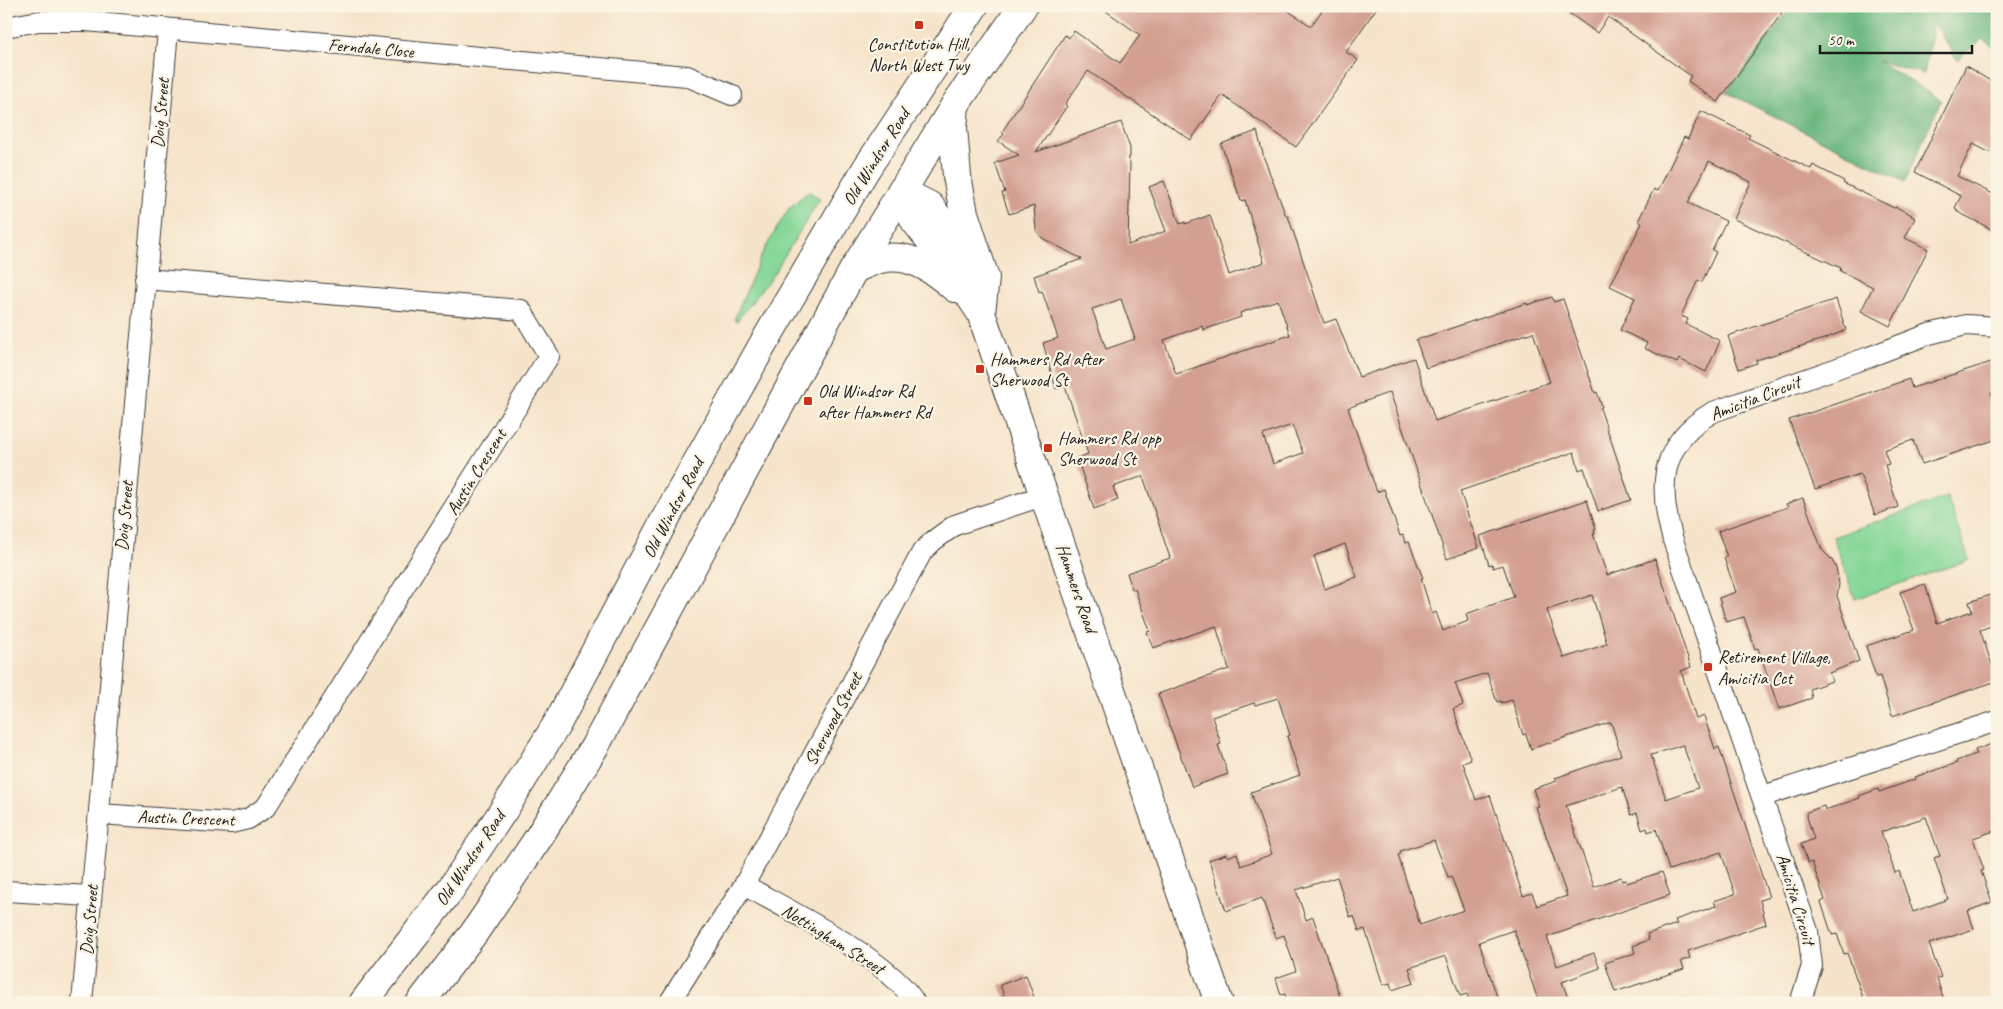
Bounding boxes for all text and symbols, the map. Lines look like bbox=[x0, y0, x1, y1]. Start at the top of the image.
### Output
marker: Constitution Hill, North West Twy bbox=[913, 19, 925, 31]
scale bar bbox=[1820, 22, 1973, 54]
text: 50 m bbox=[1828, 31, 1855, 50]
street label: Ferndale Close bbox=[327, 33, 416, 63]
place label: Constitution Hill, North West Twy bbox=[868, 33, 971, 76]
street label: Doig Street bbox=[146, 75, 174, 149]
street label: Old Windsor Road bbox=[838, 102, 916, 209]
place label: Hammers Rd after Sherwood St bbox=[990, 348, 1105, 391]
marker: Hammers Rd after Sherwood St bbox=[974, 363, 986, 375]
street label: Amicitia Circuit bbox=[1707, 370, 1806, 425]
place label: Old Windsor Rd after Hammers Rd bbox=[818, 380, 934, 423]
marker: Old Windsor Rd after Hammers Rd bbox=[802, 395, 814, 407]
street label: Austin Crescent bbox=[441, 423, 512, 519]
place label: Hammers Rd opp Sherwood St bbox=[1058, 427, 1162, 470]
marker: Hammers Rd opp Sherwood St bbox=[1042, 442, 1054, 454]
street label: Old Windsor Road bbox=[637, 452, 710, 562]
street label: Doig Street bbox=[110, 478, 138, 552]
street label: Hammers Road bbox=[1052, 541, 1103, 638]
place label: Retirement Village, Amicitia Cct bbox=[1718, 646, 1831, 689]
marker: Retirement Village, Amicitia Cct bbox=[1702, 661, 1714, 673]
street label: Sherwood Street bbox=[799, 667, 868, 769]
street label: Old Windsor Road bbox=[430, 804, 511, 910]
street label: Austin Crescent bbox=[137, 805, 237, 831]
street label: Amicitia Circuit bbox=[1772, 851, 1821, 950]
street label: Doig Street bbox=[75, 882, 103, 956]
street label: Nottingham Street bbox=[778, 899, 891, 981]

